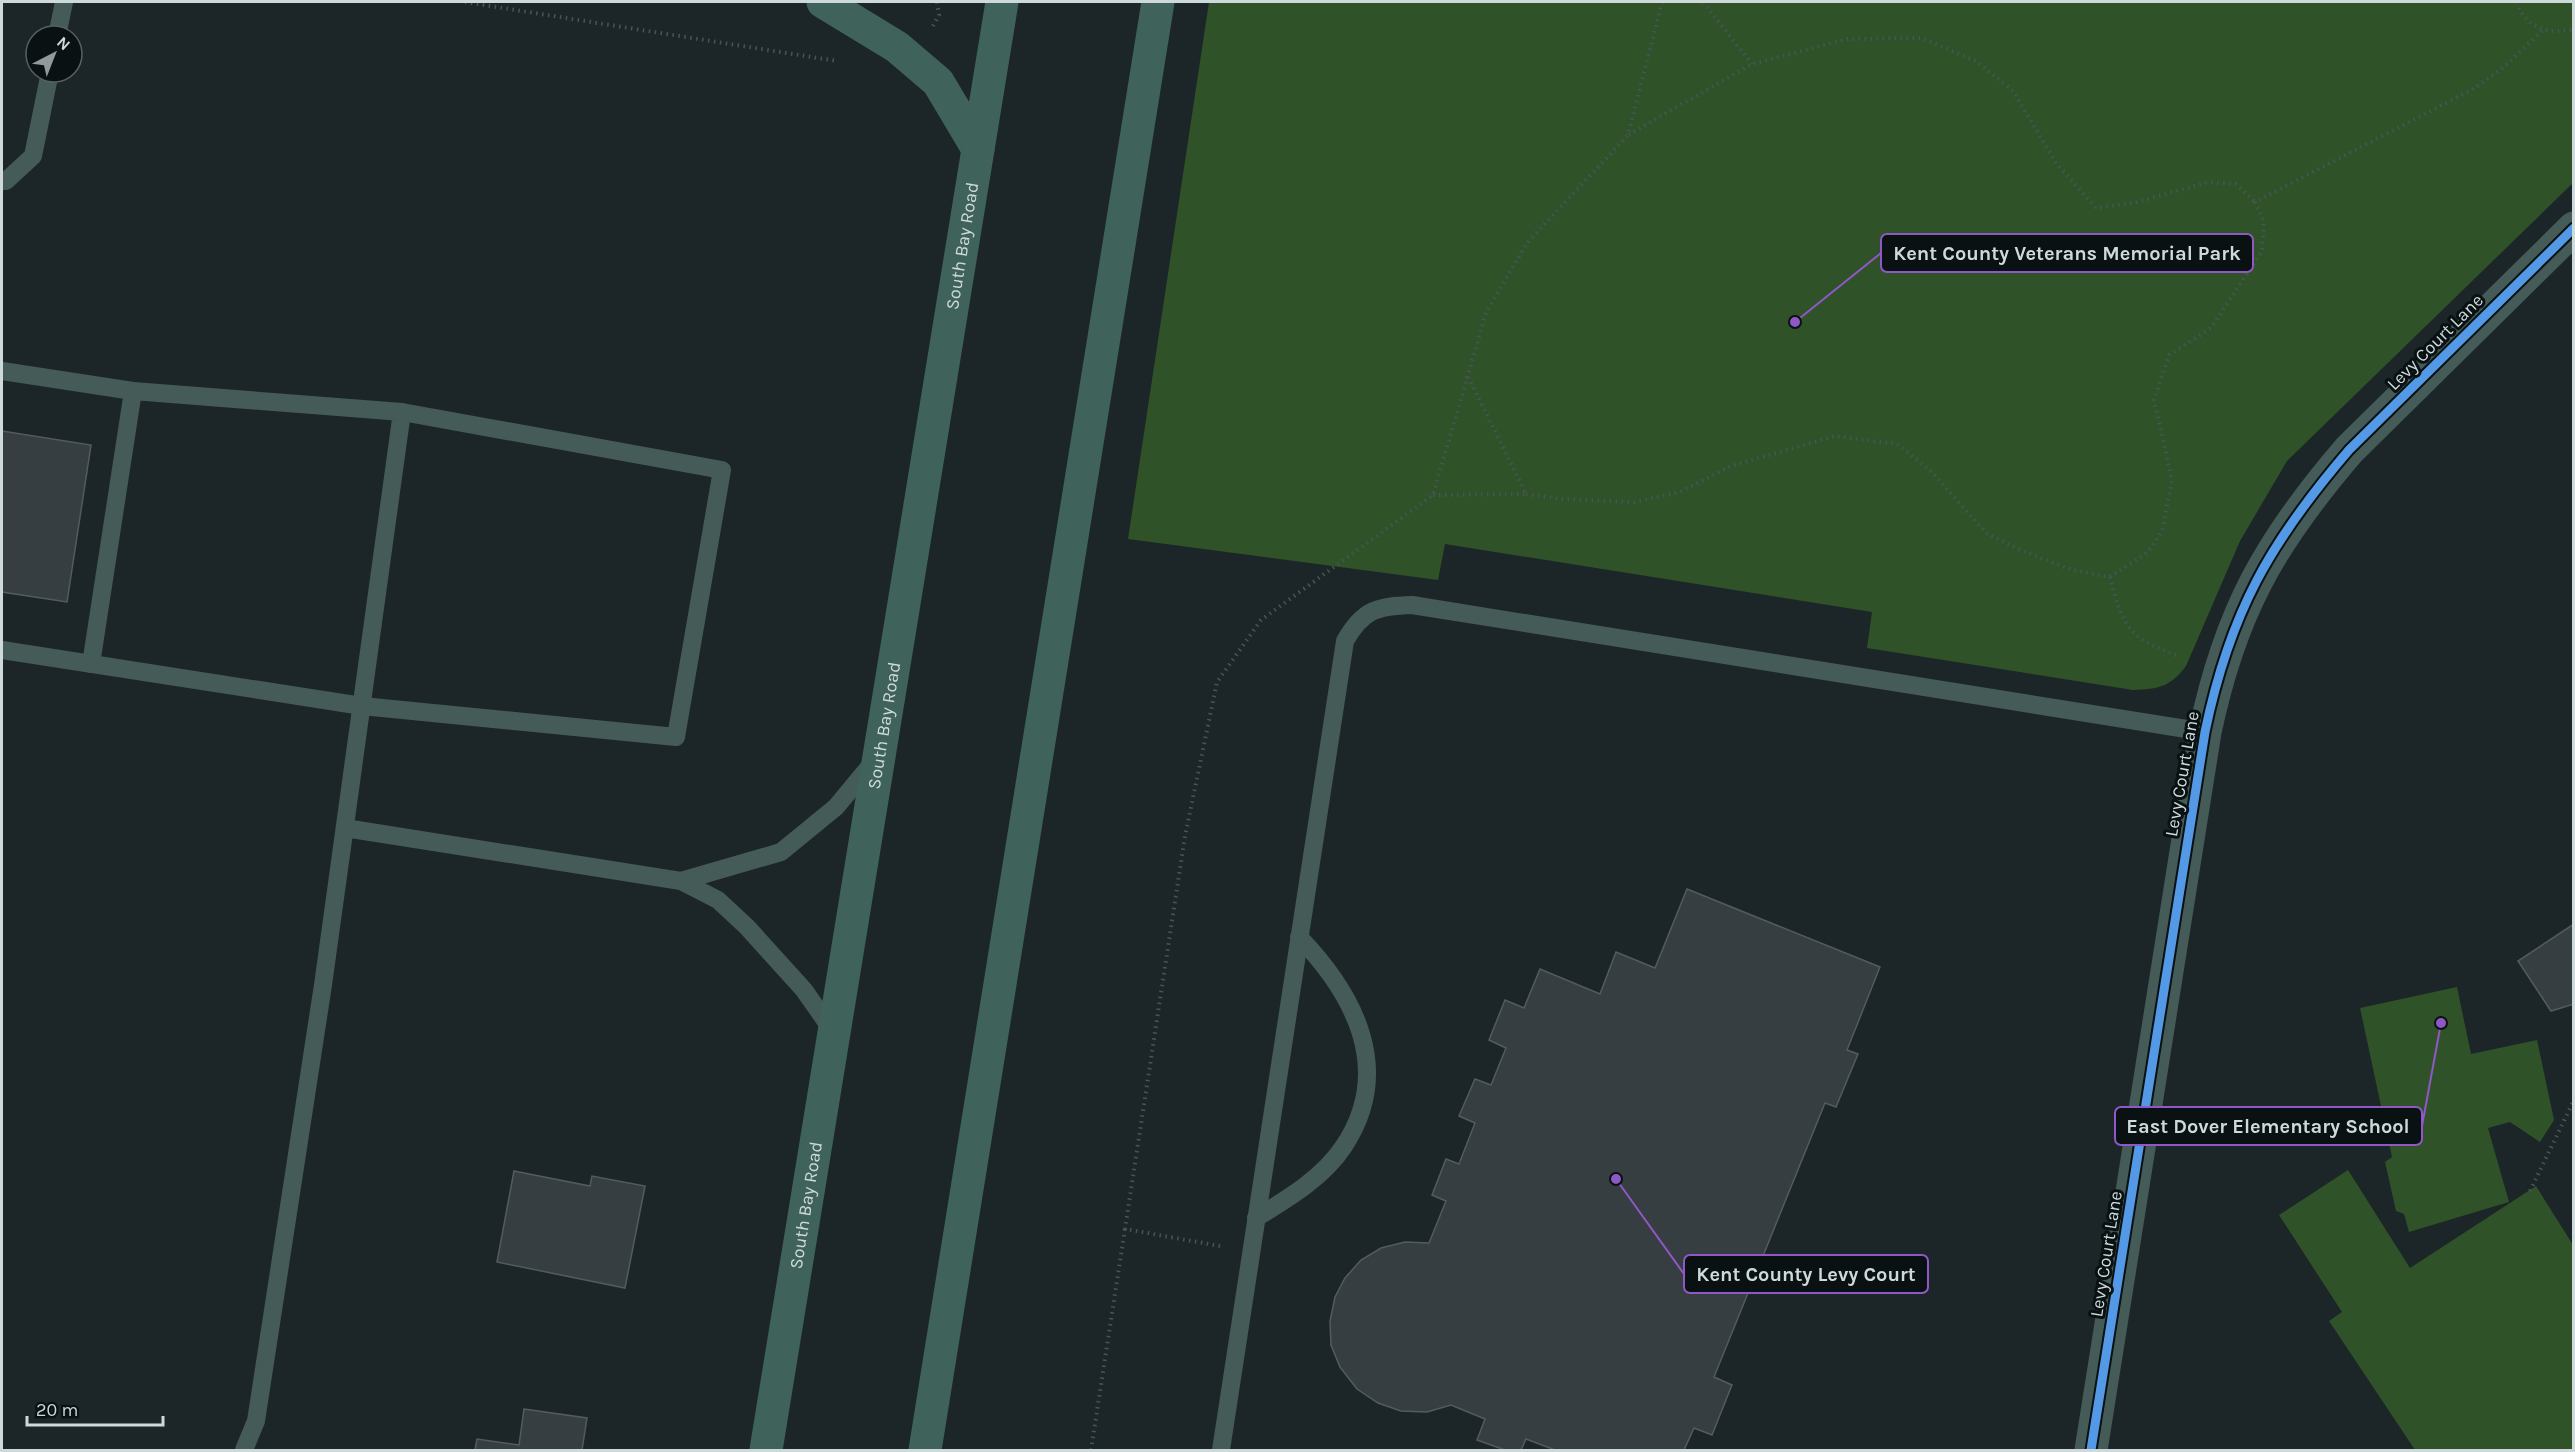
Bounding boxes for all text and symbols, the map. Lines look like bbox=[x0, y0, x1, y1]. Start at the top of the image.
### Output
north arrow bbox=[24, 24, 84, 84]
text: N bbox=[53, 32, 74, 54]
street label: South Bay Road bbox=[941, 181, 983, 311]
callout: Kent County Veterans Memorial Park bbox=[1881, 234, 2253, 272]
text: Kent County Veterans Memorial Park bbox=[1893, 242, 2241, 265]
street label: Levy Court Lane bbox=[2382, 289, 2488, 395]
street label: South Bay Road bbox=[863, 660, 905, 791]
street label: Levy Court Lane bbox=[2160, 710, 2204, 838]
callout: East Dover Elementary School bbox=[2115, 1107, 2422, 1145]
text: East Dover Elementary School bbox=[2126, 1115, 2410, 1138]
street label: South Bay Road bbox=[785, 1140, 827, 1271]
street label: Levy Court Lane bbox=[2085, 1190, 2127, 1318]
callout: Kent County Levy Court bbox=[1684, 1255, 1928, 1293]
text: Kent County Levy Court bbox=[1696, 1263, 1916, 1286]
scale bar bbox=[27, 1389, 164, 1427]
text: 20 m bbox=[36, 1399, 78, 1421]

